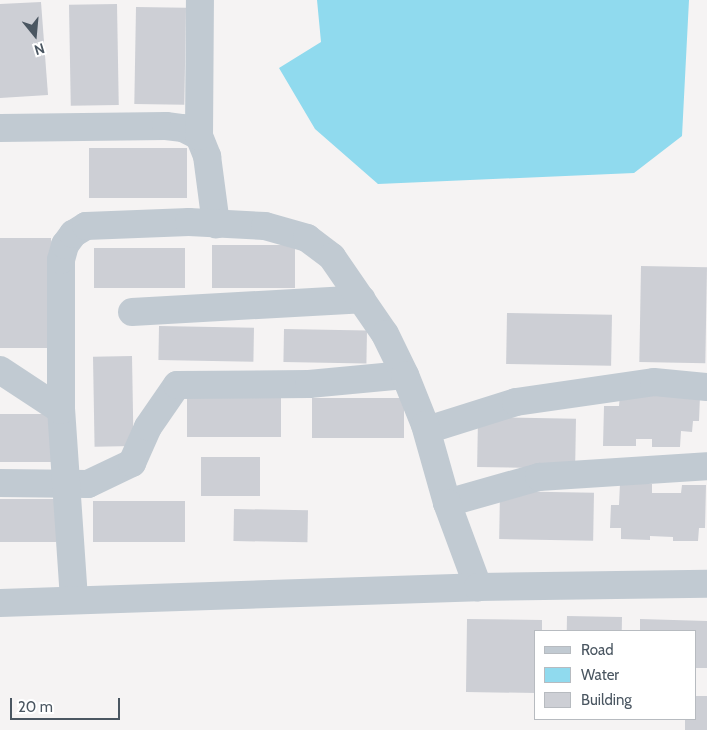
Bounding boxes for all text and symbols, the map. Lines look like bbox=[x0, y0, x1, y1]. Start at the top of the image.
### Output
north arrow bbox=[10, 10, 60, 60]
text: N bbox=[32, 39, 47, 59]
legend bbox=[534, 630, 697, 720]
text: Road bbox=[581, 641, 614, 659]
text: Water bbox=[581, 666, 619, 684]
scale bar bbox=[12, 688, 122, 720]
text: Building bbox=[581, 691, 632, 709]
text: 20 m bbox=[18, 698, 53, 716]

